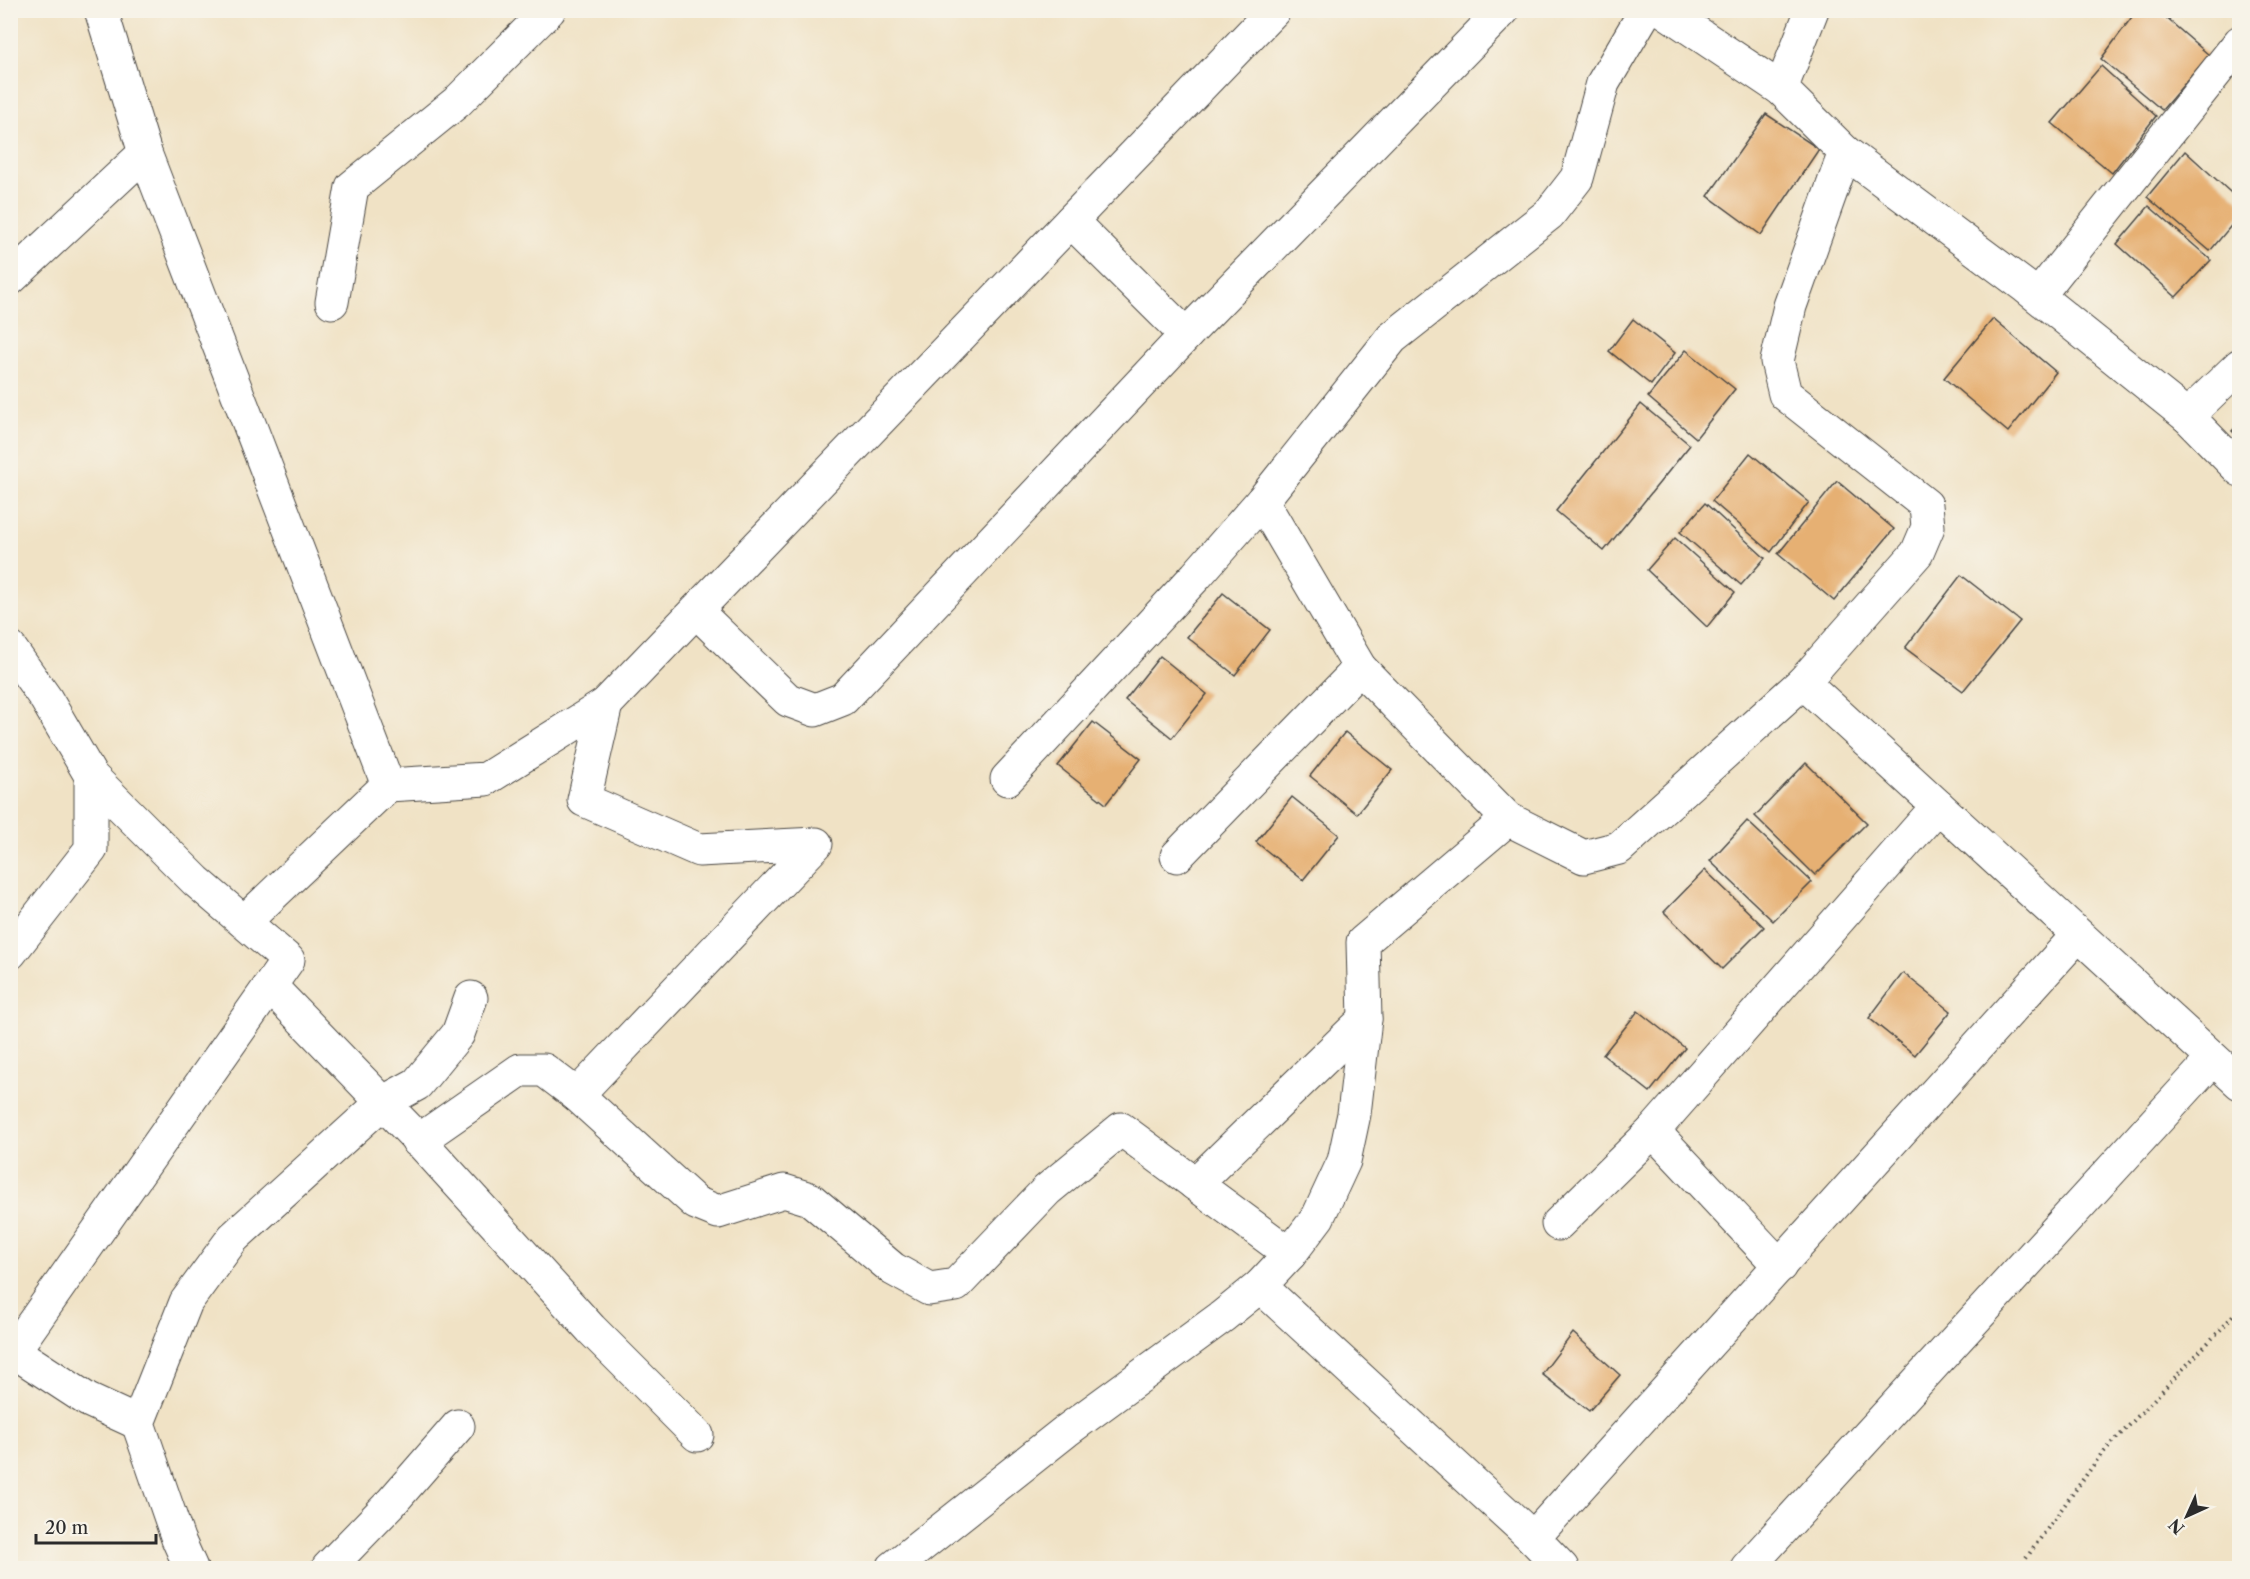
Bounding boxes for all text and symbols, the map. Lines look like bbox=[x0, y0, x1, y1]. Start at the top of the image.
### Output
north arrow bbox=[2157, 1486, 2217, 1546]
scale bar bbox=[36, 1507, 156, 1545]
text: N bbox=[2164, 1515, 2188, 1539]
text: 20 m bbox=[45, 1517, 89, 1539]

